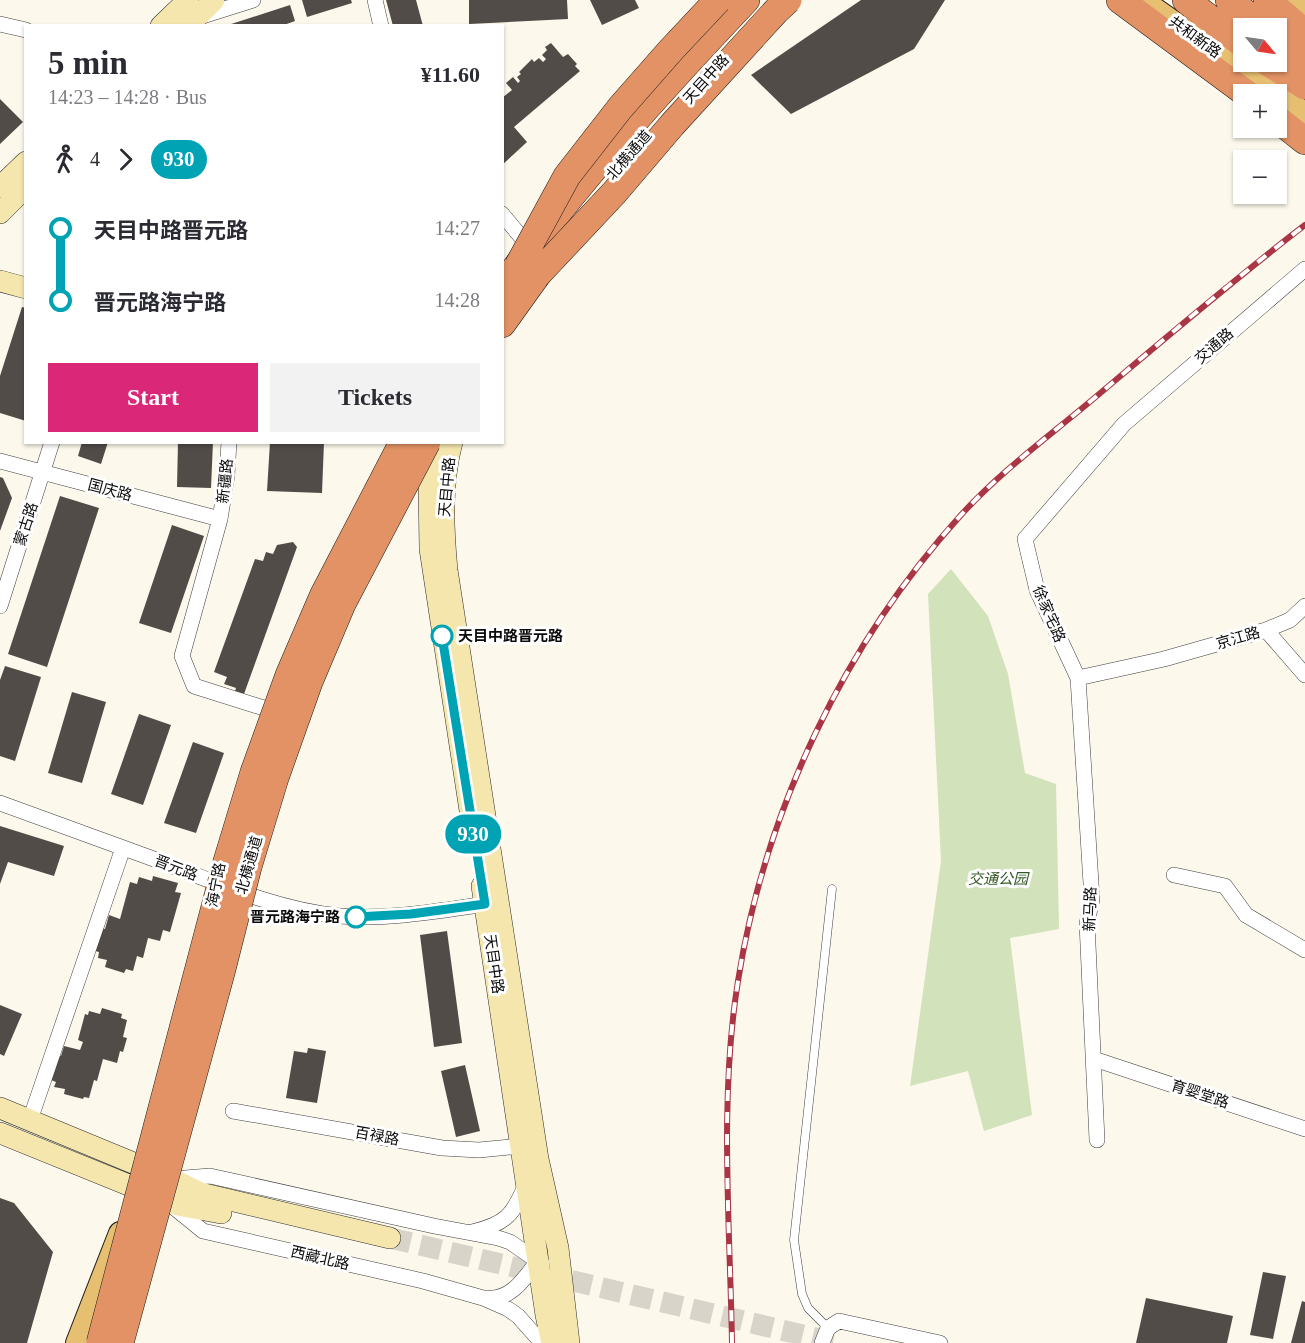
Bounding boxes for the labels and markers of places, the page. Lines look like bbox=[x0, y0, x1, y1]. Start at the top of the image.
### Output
marker: 天目中路晋元路 bbox=[431, 625, 453, 647]
place label: 天目中路晋元路 bbox=[458, 628, 563, 644]
marker: 晋元路海宁路 bbox=[345, 906, 367, 928]
place label: 晋元路海宁路 bbox=[250, 909, 340, 925]

